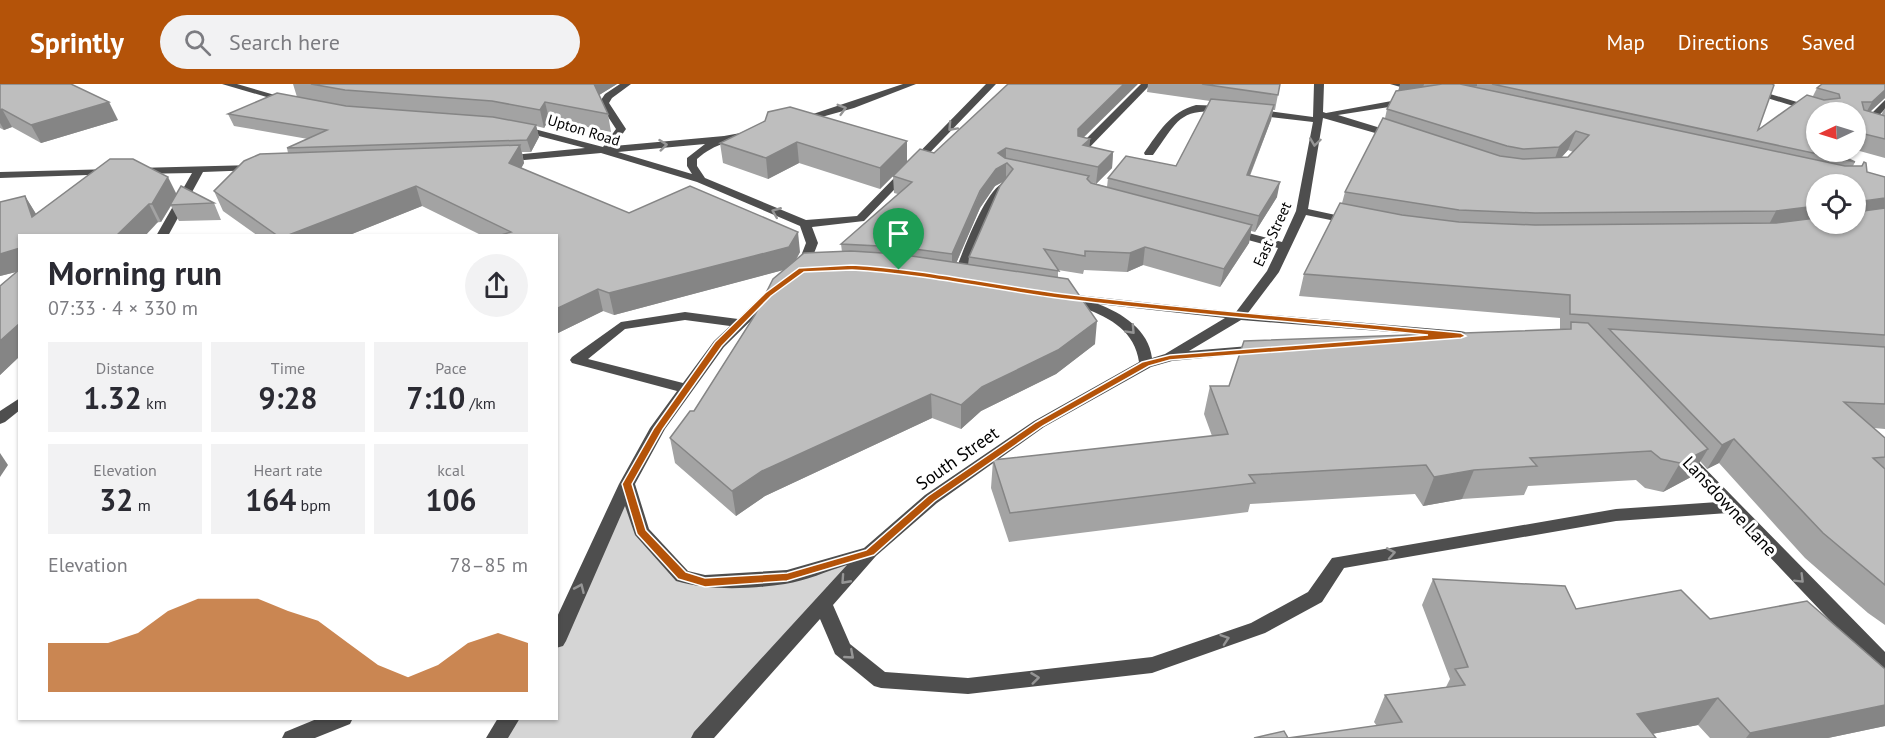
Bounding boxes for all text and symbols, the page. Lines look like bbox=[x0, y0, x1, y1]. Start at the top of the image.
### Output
search box bbox=[160, 15, 580, 69]
text: Sprintly bbox=[30, 24, 124, 61]
icon: search bbox=[181, 26, 214, 59]
text: Search here bbox=[229, 28, 340, 56]
text: Map bbox=[1606, 29, 1645, 56]
text: Directions bbox=[1678, 29, 1769, 56]
text: Saved bbox=[1802, 29, 1855, 56]
north arrow bbox=[1806, 102, 1866, 162]
map controls bbox=[1806, 102, 1866, 234]
one-way arrow bbox=[837, 103, 847, 116]
street label: Upton Road bbox=[545, 110, 623, 150]
one-way arrow bbox=[948, 120, 959, 131]
one-way arrow bbox=[1309, 138, 1321, 147]
one-way arrow bbox=[658, 140, 667, 152]
button: locate bbox=[1806, 174, 1866, 234]
street label: East Street bbox=[1249, 199, 1295, 269]
one-way arrow bbox=[772, 207, 783, 219]
pin bbox=[873, 208, 924, 270]
icon: arrive bbox=[882, 217, 915, 250]
text: Morning run bbox=[48, 251, 222, 294]
button: share bbox=[465, 254, 528, 317]
text: 07:33 · 4 × 330 m bbox=[48, 295, 198, 321]
one-way arrow bbox=[1124, 324, 1135, 334]
text: Distance bbox=[96, 358, 154, 378]
text: Time bbox=[271, 358, 305, 378]
text: Pace bbox=[435, 358, 467, 378]
text: 1.32 bbox=[83, 378, 142, 417]
text: 9:28 bbox=[258, 378, 318, 417]
text: 7:10 bbox=[406, 378, 465, 417]
text: km bbox=[142, 393, 167, 413]
text: /km bbox=[465, 393, 496, 413]
street label: South Street bbox=[911, 421, 1003, 495]
street label: Lansdowne Lane bbox=[1678, 451, 1782, 561]
text: Elevation bbox=[93, 460, 157, 480]
text: Heart rate bbox=[253, 460, 323, 480]
text: kcal bbox=[437, 460, 465, 480]
text: 32 bbox=[99, 480, 133, 519]
text: 164 bbox=[245, 480, 296, 519]
text: 106 bbox=[425, 480, 477, 519]
text: m bbox=[133, 495, 151, 515]
text: bpm bbox=[296, 495, 331, 515]
one-way arrow bbox=[1386, 548, 1396, 560]
text: Elevation bbox=[48, 552, 128, 578]
text: 78–85 m bbox=[450, 552, 528, 578]
one-way arrow bbox=[1792, 571, 1803, 582]
one-way arrow bbox=[841, 573, 852, 584]
one-way arrow bbox=[573, 583, 585, 594]
one-way arrow bbox=[1219, 634, 1230, 647]
one-way arrow bbox=[843, 647, 854, 658]
one-way arrow bbox=[1030, 672, 1039, 685]

